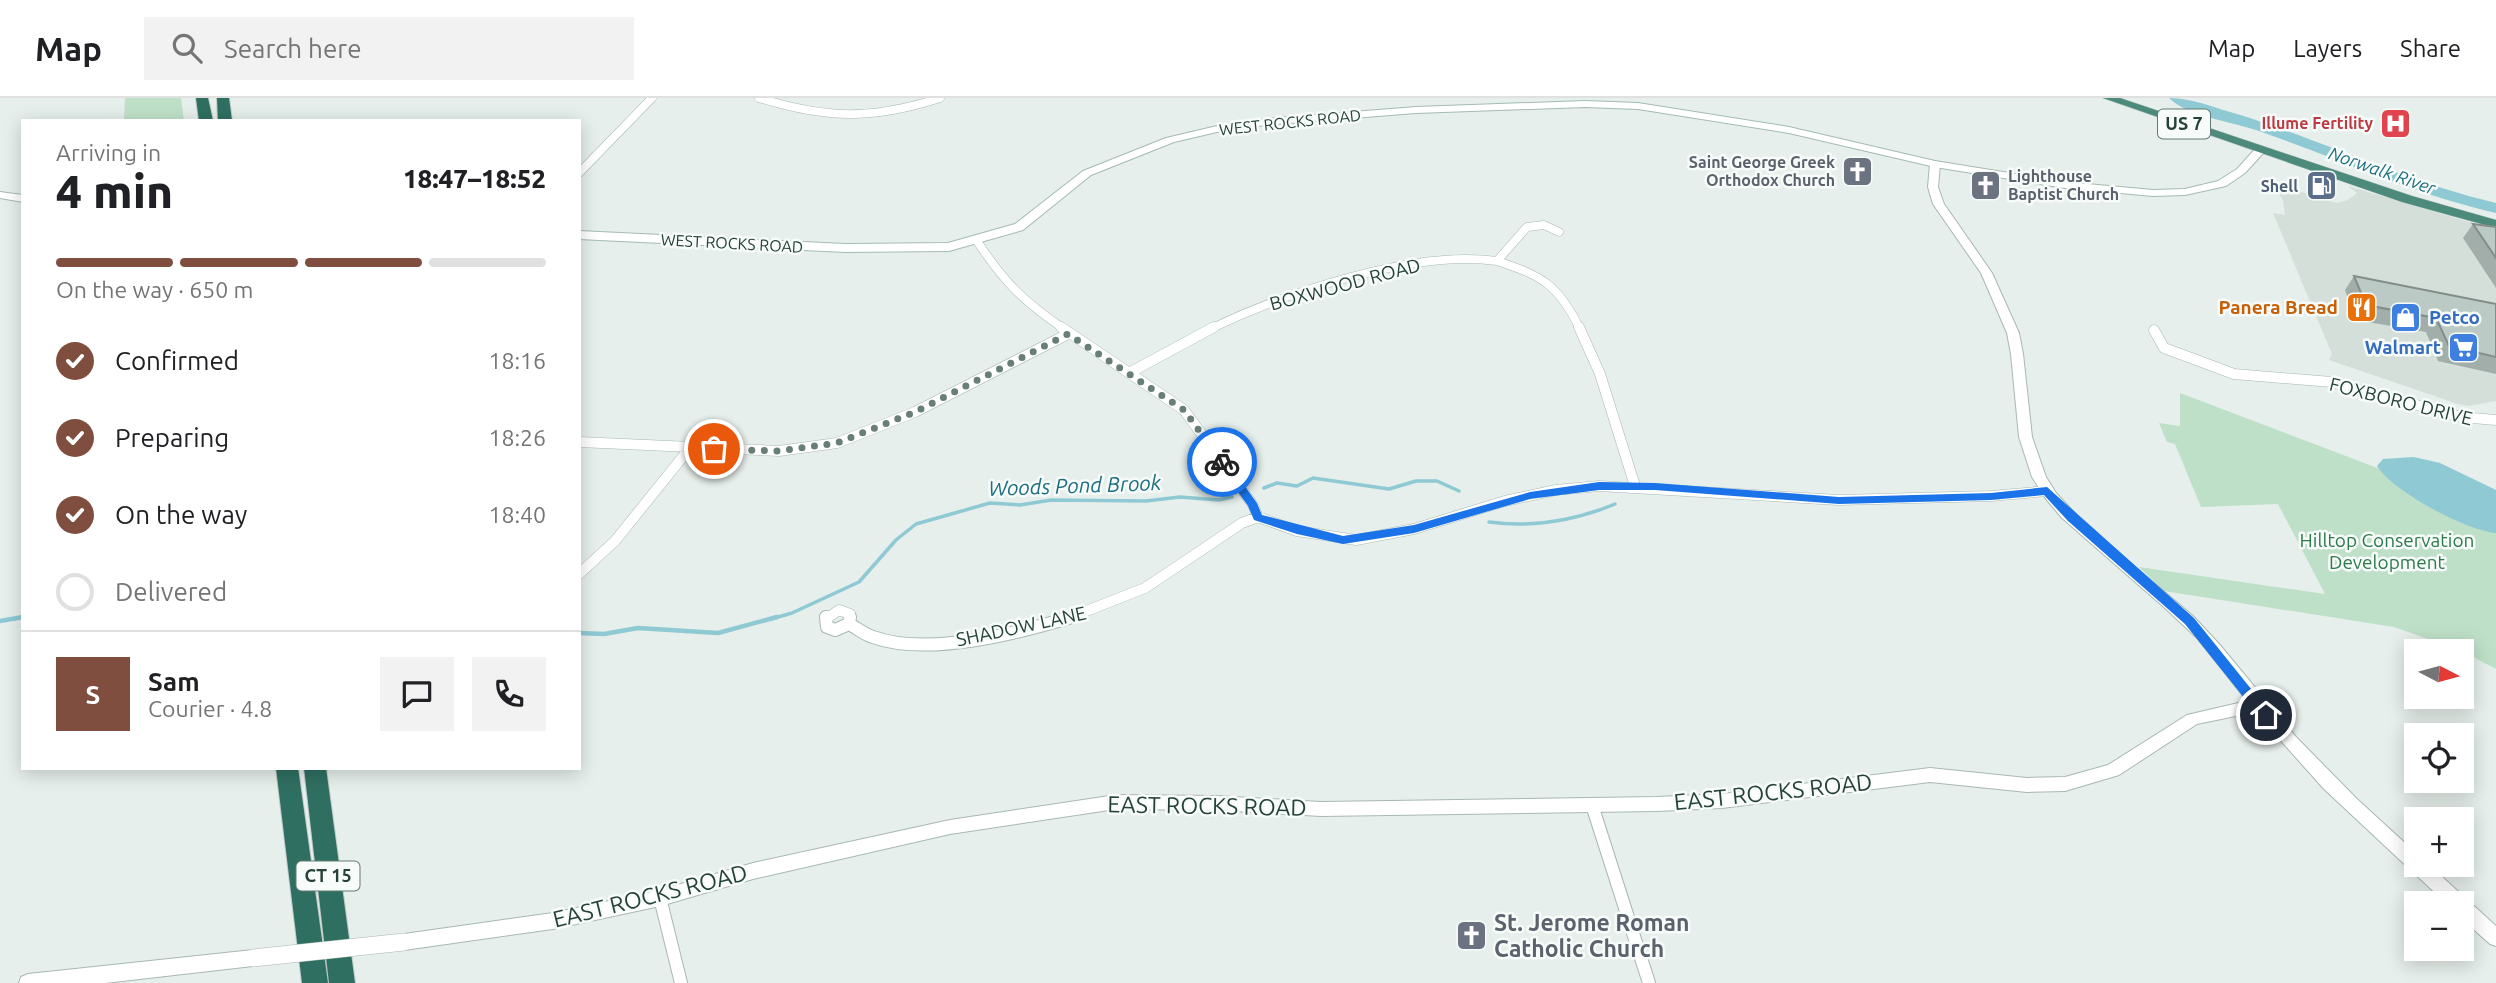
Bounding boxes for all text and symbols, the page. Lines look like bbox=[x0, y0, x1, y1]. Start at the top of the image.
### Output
search box bbox=[144, 17, 634, 80]
icon: search bbox=[168, 29, 206, 67]
text: Map bbox=[35, 30, 102, 67]
text: Search here bbox=[224, 34, 362, 63]
text: Map bbox=[2208, 35, 2255, 62]
text: Layers bbox=[2293, 35, 2362, 62]
text: Share bbox=[2400, 35, 2461, 62]
street label: WEST ROCKS ROAD bbox=[1218, 106, 1362, 138]
hospital icon: Illume Fertility bbox=[2379, 106, 2413, 140]
road number: US 7 bbox=[2158, 110, 2210, 139]
place label: Illume Fertility bbox=[2262, 114, 2373, 132]
text: Arriving in bbox=[56, 140, 161, 165]
water label: Norwalk River bbox=[2326, 142, 2439, 198]
place label: Saint George Greek Orthodox Church bbox=[1689, 153, 1835, 189]
church icon: Saint George Greek Orthodox Church bbox=[1841, 154, 1875, 188]
text: 18:47–18:52 bbox=[403, 164, 546, 193]
text: 4 min bbox=[56, 165, 173, 217]
place label: Lighthouse Baptist Church bbox=[2008, 167, 2119, 203]
church icon: Lighthouse Baptist Church bbox=[1968, 168, 2002, 202]
fuel station icon: Shell bbox=[2304, 169, 2338, 203]
place label: Shell bbox=[2261, 177, 2298, 195]
street label: WEST ROCKS ROAD bbox=[660, 230, 804, 256]
street label: BOXWOOD ROAD bbox=[1267, 253, 1423, 315]
text: On the way · 650 m bbox=[56, 277, 253, 302]
restaurant icon: Panera Bread bbox=[2344, 290, 2378, 324]
place label: Panera Bread bbox=[2219, 296, 2338, 318]
shop icon: Petco bbox=[2389, 300, 2423, 334]
place label: Petco bbox=[2429, 306, 2480, 328]
supermarket icon: Walmart bbox=[2447, 330, 2481, 364]
place label: Walmart bbox=[2365, 336, 2441, 358]
icon: check bbox=[56, 342, 94, 380]
text: Confirmed bbox=[115, 346, 239, 375]
text: 18:16 bbox=[488, 348, 546, 373]
street label: FOXBORO DRIVE bbox=[2327, 373, 2475, 429]
icon: check bbox=[56, 419, 94, 457]
pin bbox=[684, 419, 744, 479]
text: Preparing bbox=[115, 423, 229, 452]
text: 18:26 bbox=[488, 425, 546, 450]
courier bbox=[1187, 427, 1257, 497]
icon: bag bbox=[695, 430, 733, 468]
icon: bike bbox=[1203, 443, 1241, 481]
water label: Woods Pond Brook bbox=[988, 470, 1162, 500]
icon: check bbox=[56, 496, 94, 534]
text: On the way bbox=[115, 500, 247, 529]
text: 18:40 bbox=[488, 502, 546, 527]
park label: Hilltop Conservation Development bbox=[2300, 529, 2474, 573]
text: Delivered bbox=[115, 577, 227, 606]
street label: SHADOW LANE bbox=[954, 601, 1088, 651]
north arrow bbox=[2404, 639, 2474, 709]
map controls bbox=[2404, 639, 2474, 961]
button: chat bbox=[380, 657, 454, 731]
button: phone bbox=[472, 657, 546, 731]
text: Sam bbox=[148, 667, 200, 696]
text: S bbox=[86, 680, 100, 709]
pin bbox=[2236, 685, 2296, 745]
text: Courier · 4.8 bbox=[148, 696, 272, 721]
icon: home bbox=[2247, 696, 2285, 734]
button: locate bbox=[2404, 723, 2474, 793]
street label: EAST ROCKS ROAD bbox=[1673, 769, 1873, 814]
street label: EAST ROCKS ROAD bbox=[1107, 791, 1307, 820]
button: + bbox=[2404, 807, 2474, 877]
street label: EAST ROCKS ROAD bbox=[550, 859, 750, 932]
road number: CT 15 bbox=[296, 862, 360, 890]
button: − bbox=[2404, 891, 2474, 961]
place label: St. Jerome Roman Catholic Church bbox=[1494, 910, 1690, 961]
church icon: St. Jerome Roman Catholic Church bbox=[1454, 919, 1488, 953]

